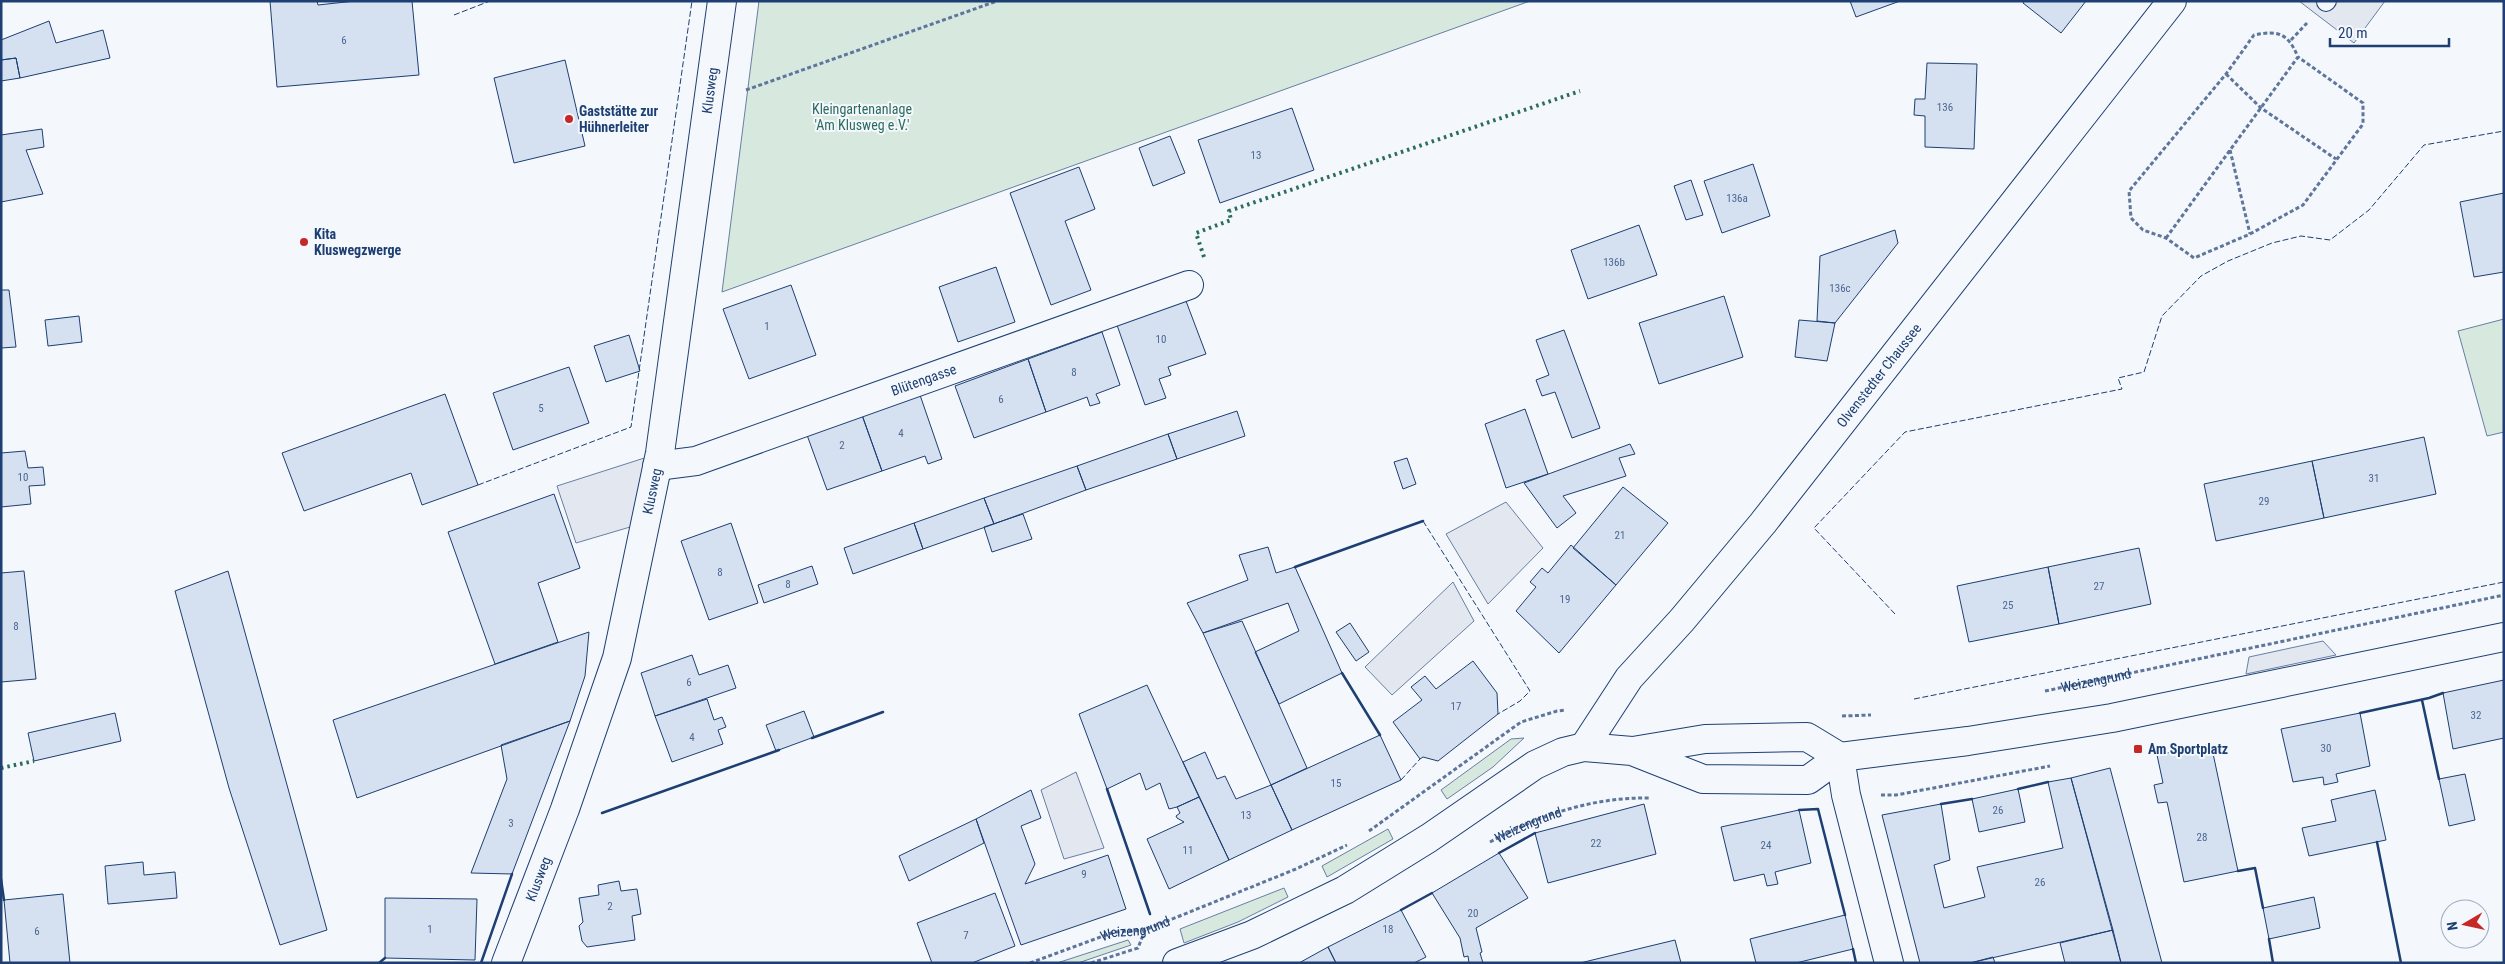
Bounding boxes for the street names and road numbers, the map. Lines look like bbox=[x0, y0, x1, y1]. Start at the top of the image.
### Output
street label: Klusweg bbox=[699, 66, 721, 115]
street label: Olvenstedter Chaussee bbox=[1833, 320, 1925, 430]
street label: Blütengasse bbox=[889, 361, 959, 399]
street label: Klusweg bbox=[639, 467, 665, 516]
street label: Weizengrund bbox=[2059, 665, 2132, 695]
street label: Weizengrund bbox=[1492, 804, 1564, 846]
street label: Klusweg bbox=[522, 854, 554, 904]
street label: Weizengrund bbox=[1098, 913, 1172, 944]

